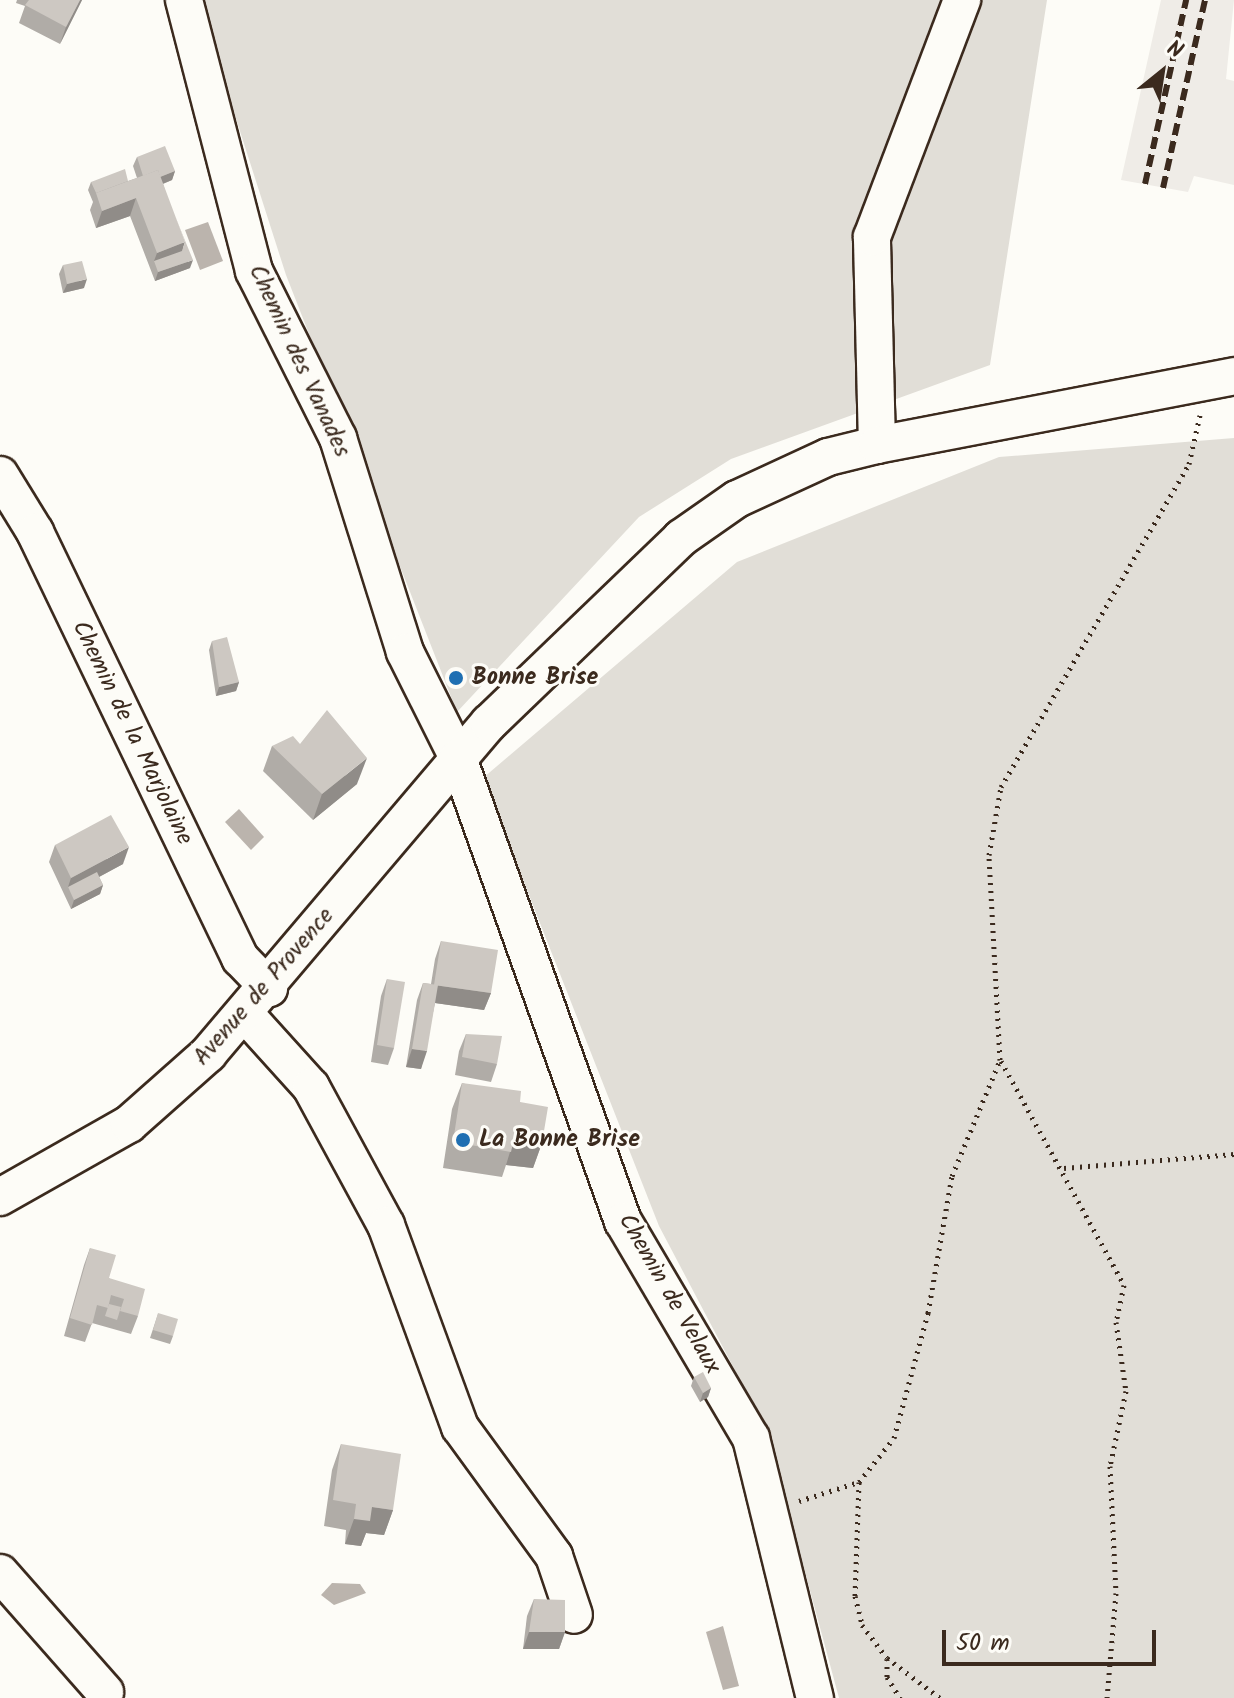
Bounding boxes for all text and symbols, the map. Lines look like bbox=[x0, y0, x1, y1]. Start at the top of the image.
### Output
north arrow bbox=[1122, 32, 1202, 112]
text: N bbox=[1159, 32, 1189, 69]
street label: Chemin des Vanades bbox=[242, 260, 356, 462]
street label: Chemin de la Marjolaine bbox=[65, 616, 199, 850]
place label: Bonne Brise bbox=[472, 664, 598, 692]
marker: Bonne Brise bbox=[447, 669, 465, 687]
street label: Avenue de Provence bbox=[188, 902, 340, 1072]
place label: La Bonne Brise bbox=[479, 1126, 640, 1154]
marker: La Bonne Brise bbox=[454, 1131, 472, 1149]
street label: Chemin de Velaux bbox=[611, 1209, 727, 1379]
scale bar bbox=[946, 1614, 1160, 1664]
text: 50 m bbox=[956, 1624, 1010, 1663]

